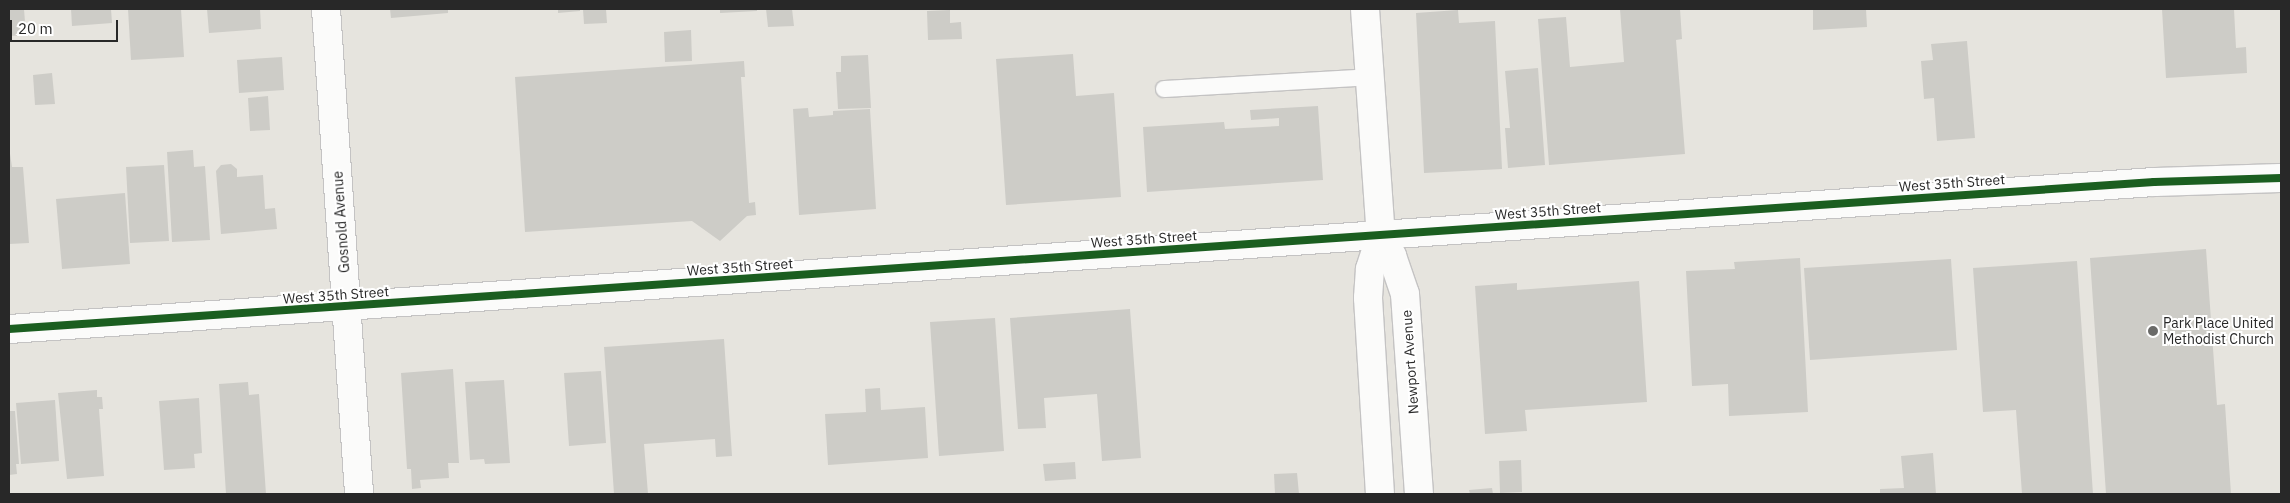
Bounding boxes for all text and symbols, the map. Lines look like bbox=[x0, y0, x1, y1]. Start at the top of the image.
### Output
scale bar bbox=[12, 10, 120, 42]
text: 20 m bbox=[18, 19, 53, 38]
street label: Gosnold Avenue bbox=[329, 170, 353, 274]
street label: West 35th Street bbox=[1898, 171, 2006, 195]
street label: West 35th Street bbox=[1494, 199, 1602, 223]
street label: West 35th Street bbox=[1090, 227, 1198, 251]
street label: West 35th Street bbox=[686, 255, 794, 279]
street label: West 35th Street bbox=[282, 283, 390, 307]
street label: Newport Avenue bbox=[1398, 309, 1422, 415]
place label: Park Place United Methodist Church bbox=[2163, 315, 2274, 348]
marker: Park Place United Methodist Church bbox=[2147, 325, 2159, 337]

